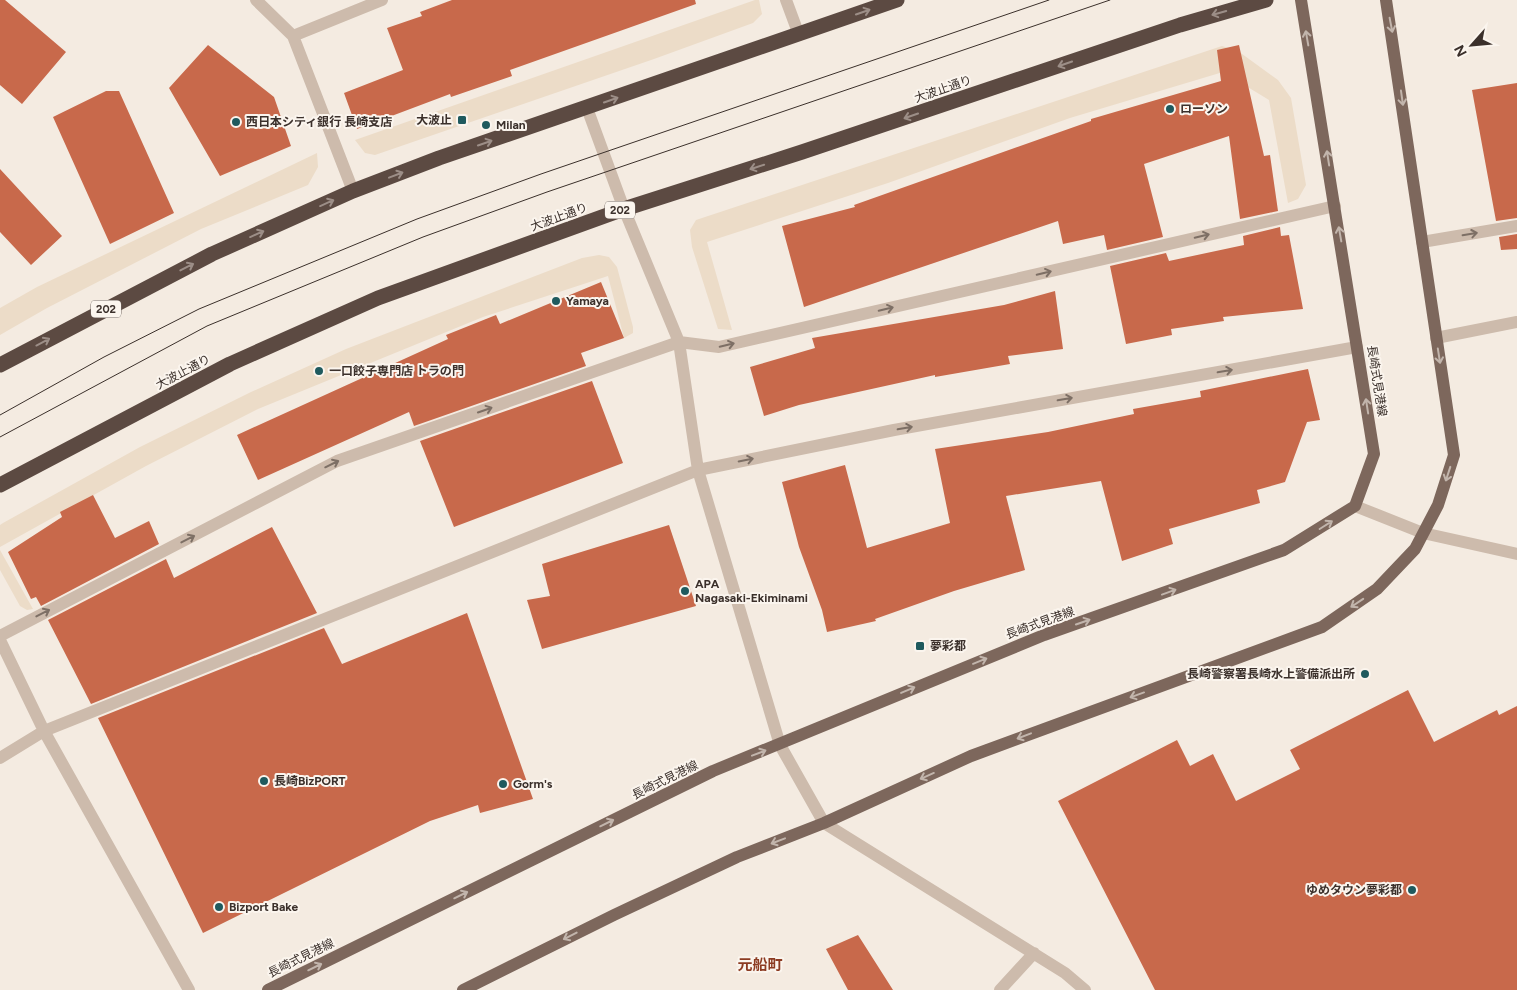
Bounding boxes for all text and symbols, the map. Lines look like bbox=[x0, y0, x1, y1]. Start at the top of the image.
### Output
one-way arrow bbox=[854, 7, 870, 16]
one-way arrow bbox=[1212, 9, 1228, 19]
one-way arrow bbox=[1386, 17, 1396, 33]
north arrow bbox=[1447, 20, 1497, 70]
one-way arrow bbox=[1302, 31, 1312, 47]
text: N bbox=[1451, 42, 1471, 59]
one-way arrow bbox=[1057, 60, 1073, 69]
street label: 大波止通り bbox=[912, 73, 974, 105]
one-way arrow bbox=[1397, 90, 1407, 106]
one-way arrow bbox=[603, 95, 618, 104]
place label: ローソン bbox=[1180, 102, 1228, 116]
marker: ローソン bbox=[1164, 103, 1176, 115]
one-way arrow bbox=[903, 111, 919, 121]
place label: 大波止 bbox=[416, 113, 452, 127]
marker: 大波止 bbox=[456, 114, 468, 126]
place label: 西日本シティ銀行 長崎支店 bbox=[246, 115, 392, 129]
marker: 西日本シティ銀行 長崎支店 bbox=[230, 116, 242, 128]
place label: Milan bbox=[496, 118, 526, 132]
marker: Milan bbox=[480, 119, 492, 131]
one-way arrow bbox=[477, 138, 492, 147]
one-way arrow bbox=[1322, 150, 1332, 166]
one-way arrow bbox=[749, 162, 765, 172]
one-way arrow bbox=[388, 170, 403, 179]
one-way arrow bbox=[319, 197, 334, 207]
street label: 大波止通り bbox=[528, 200, 590, 234]
road number: 202 bbox=[605, 202, 635, 218]
one-way arrow bbox=[1335, 226, 1345, 242]
one-way arrow bbox=[249, 228, 264, 238]
one-way arrow bbox=[1461, 228, 1477, 238]
one-way arrow bbox=[1194, 231, 1210, 240]
one-way arrow bbox=[179, 262, 194, 271]
one-way arrow bbox=[1036, 268, 1052, 277]
place label: Yamaya bbox=[566, 294, 609, 308]
marker: Yamaya bbox=[550, 295, 562, 307]
road number: 202 bbox=[91, 300, 121, 318]
one-way arrow bbox=[877, 304, 893, 313]
one-way arrow bbox=[35, 337, 50, 346]
one-way arrow bbox=[719, 340, 735, 349]
street label: 長崎式見港線 bbox=[1364, 344, 1390, 418]
one-way arrow bbox=[1434, 348, 1444, 364]
street label: 大波止通り bbox=[153, 352, 213, 392]
place label: 一口餃子専門店 トラの門 bbox=[329, 364, 464, 378]
marker: 一口餃子専門店 トラの門 bbox=[313, 365, 325, 377]
one-way arrow bbox=[1217, 365, 1233, 375]
one-way arrow bbox=[1057, 394, 1073, 404]
one-way arrow bbox=[1361, 398, 1371, 414]
one-way arrow bbox=[477, 404, 493, 414]
one-way arrow bbox=[897, 423, 913, 433]
one-way arrow bbox=[738, 455, 754, 464]
one-way arrow bbox=[324, 459, 339, 468]
one-way arrow bbox=[1443, 465, 1452, 481]
one-way arrow bbox=[1318, 519, 1332, 529]
one-way arrow bbox=[180, 534, 195, 544]
place label: APA Nagasaki-Ekiminami bbox=[695, 577, 808, 605]
marker: APA Nagasaki-Ekiminami bbox=[679, 585, 691, 597]
one-way arrow bbox=[1161, 587, 1176, 596]
one-way arrow bbox=[1350, 598, 1364, 608]
street label: 長崎式見港線 bbox=[1004, 604, 1076, 642]
one-way arrow bbox=[36, 608, 51, 618]
one-way arrow bbox=[1075, 617, 1091, 626]
place label: 夢彩都 bbox=[930, 639, 966, 653]
marker: 夢彩都 bbox=[914, 640, 926, 652]
one-way arrow bbox=[972, 656, 987, 665]
place label: 長崎警察署長崎水上警備派出所 bbox=[1187, 667, 1355, 681]
marker: 長崎警察署長崎水上警備派出所 bbox=[1359, 668, 1371, 680]
one-way arrow bbox=[900, 684, 915, 694]
one-way arrow bbox=[1129, 690, 1145, 700]
one-way arrow bbox=[1017, 732, 1032, 741]
one-way arrow bbox=[751, 748, 766, 758]
street label: 長崎式見港線 bbox=[630, 758, 700, 802]
one-way arrow bbox=[920, 772, 935, 781]
place label: 長崎BizPORT bbox=[274, 774, 346, 788]
marker: 長崎BizPORT bbox=[258, 775, 270, 787]
place label: Gorm's bbox=[513, 777, 553, 791]
marker: Gorm's bbox=[497, 778, 509, 790]
one-way arrow bbox=[599, 818, 614, 827]
one-way arrow bbox=[771, 837, 786, 846]
place label: ゆめタウン夢彩都 bbox=[1306, 883, 1402, 897]
marker: ゆめタウン夢彩都 bbox=[1406, 884, 1418, 896]
one-way arrow bbox=[453, 890, 468, 899]
place label: Bizport Bake bbox=[229, 900, 299, 914]
marker: Bizport Bake bbox=[213, 901, 225, 913]
one-way arrow bbox=[563, 932, 578, 942]
street label: 長崎式見港線 bbox=[266, 936, 336, 980]
district label: 元船町 bbox=[737, 956, 783, 974]
one-way arrow bbox=[308, 961, 323, 971]

